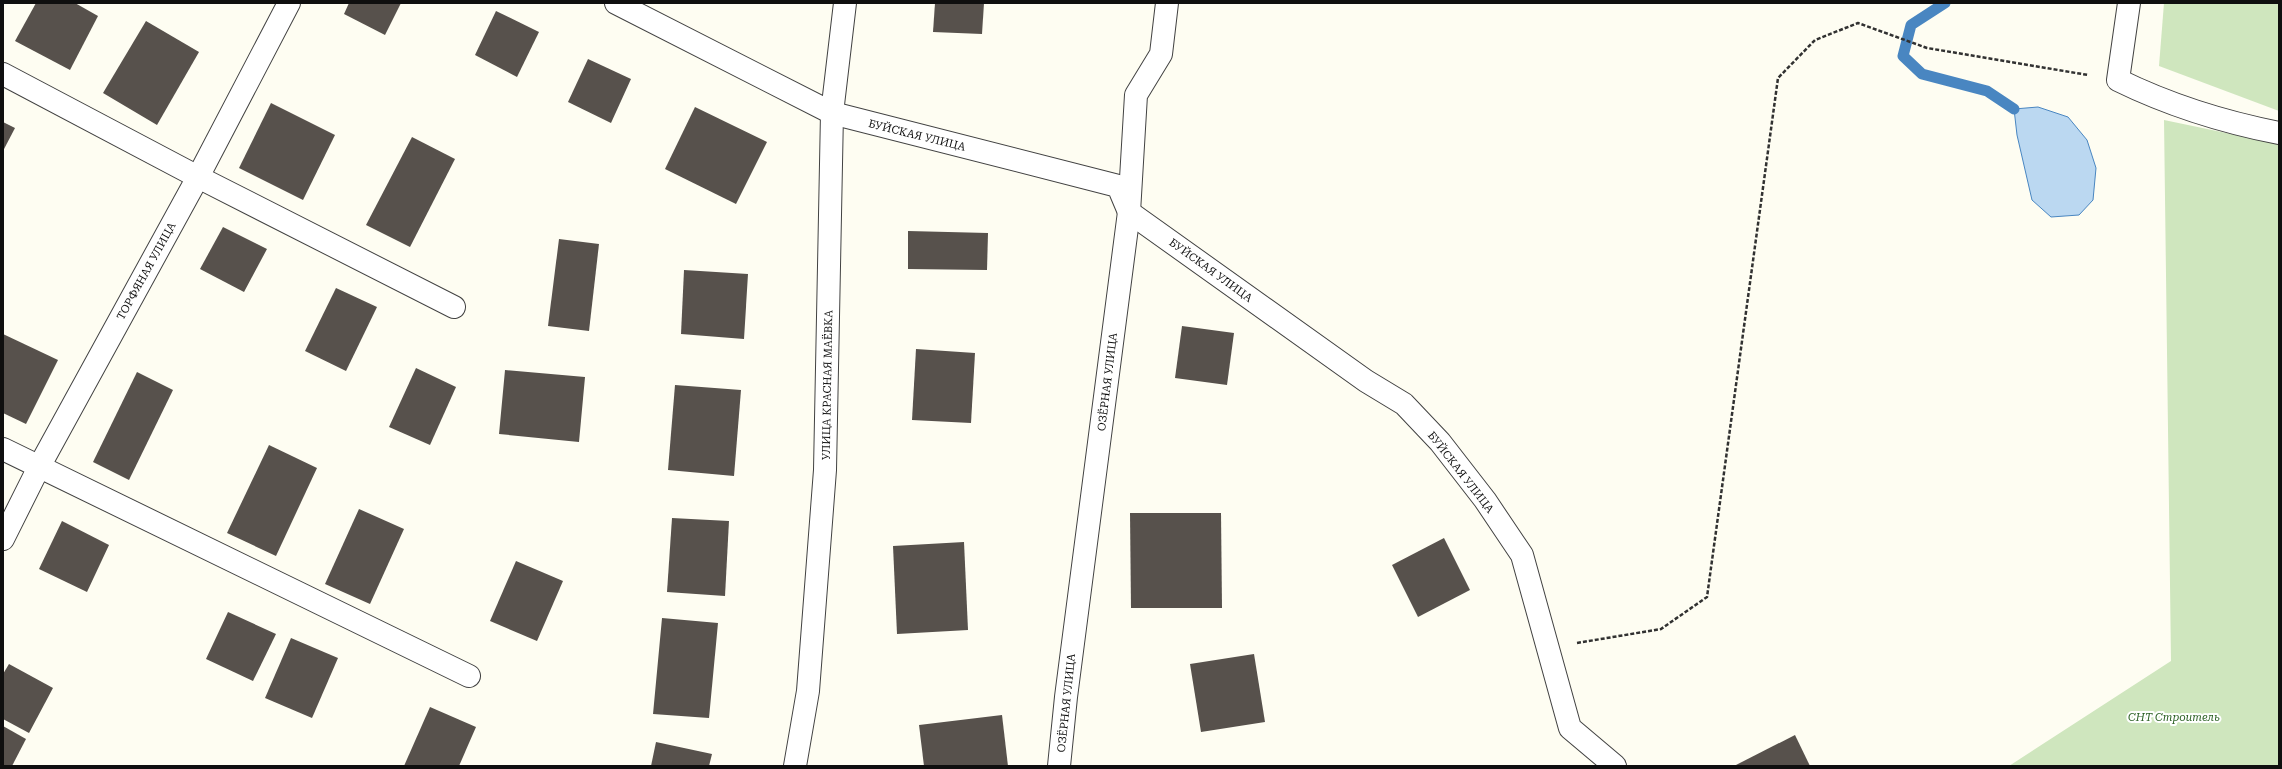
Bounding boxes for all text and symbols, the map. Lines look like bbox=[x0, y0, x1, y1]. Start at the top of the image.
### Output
street label: БУЙСКАЯ УЛИЦА bbox=[867, 116, 967, 154]
street label: ТОРФЯНАЯ УЛИЦА bbox=[114, 220, 179, 322]
street label: БУЙСКАЯ УЛИЦА bbox=[1167, 235, 1256, 305]
street label: УЛИЦА КРАСНАЯ МАЁВКА bbox=[819, 309, 835, 460]
street label: ОЗЁРНАЯ УЛИЦА bbox=[1094, 332, 1120, 432]
street label: БУЙСКАЯ УЛИЦА bbox=[1425, 428, 1497, 516]
street label: ОЗЁРНАЯ УЛИЦА bbox=[1054, 653, 1078, 753]
park label: СНТ Строитель bbox=[2128, 711, 2220, 724]

